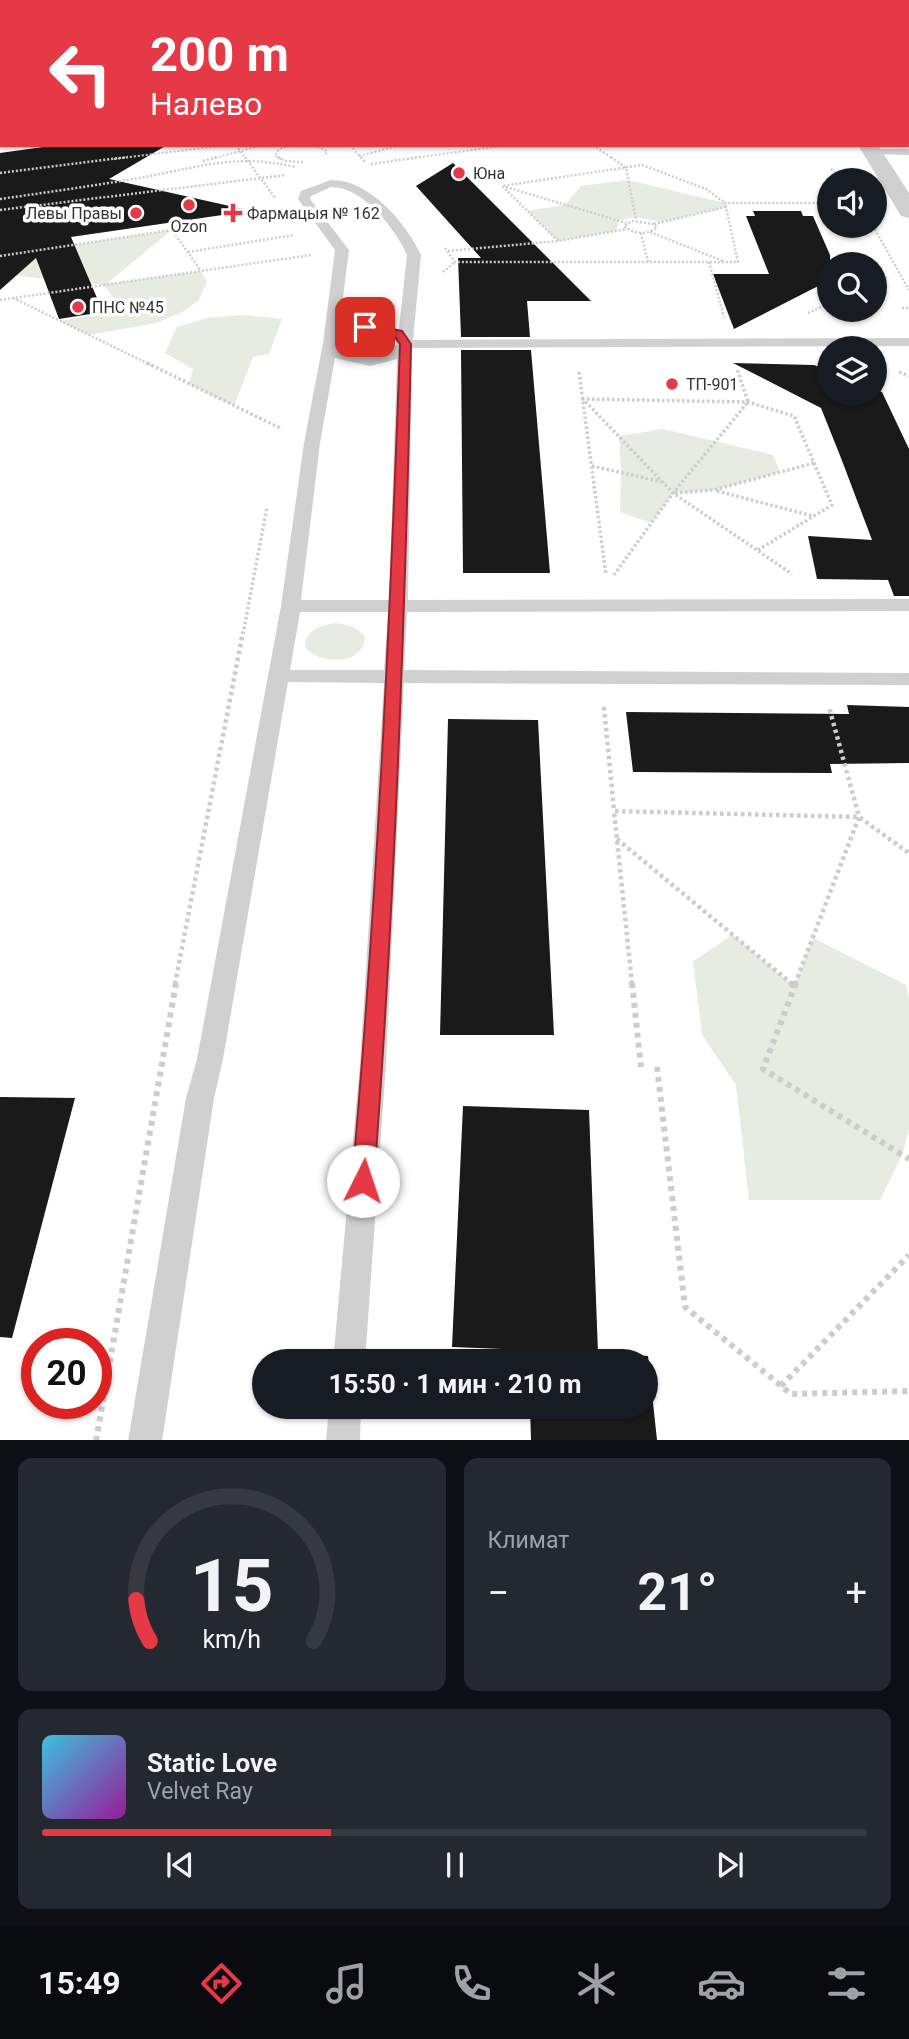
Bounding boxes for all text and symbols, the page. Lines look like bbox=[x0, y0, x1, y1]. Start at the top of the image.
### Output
text: 200 m bbox=[150, 26, 289, 83]
icon: left bbox=[35, 28, 126, 119]
text: Налево bbox=[150, 85, 262, 123]
place label: Юна bbox=[473, 164, 505, 183]
marker: Юна bbox=[451, 165, 467, 181]
map controls bbox=[817, 168, 887, 406]
button: sound bbox=[817, 168, 887, 238]
marker: Ozon bbox=[181, 197, 197, 213]
place label: Левы Правы bbox=[26, 204, 122, 223]
place label: Фармацыя № 162 bbox=[247, 204, 380, 223]
marker: Левы Правы bbox=[128, 205, 144, 221]
marker: Фармацыя № 162 bbox=[225, 205, 241, 221]
place label: Ozon bbox=[171, 217, 207, 236]
button: search bbox=[817, 252, 887, 322]
pin bbox=[335, 297, 395, 357]
place label: ПНС №45 bbox=[92, 298, 164, 317]
marker: ПНС №45 bbox=[70, 299, 86, 315]
icon: arrive bbox=[346, 308, 384, 346]
button: layers bbox=[817, 336, 887, 406]
place label: ТП-901 bbox=[686, 375, 738, 394]
marker: ТП-901 bbox=[664, 376, 680, 392]
position arrow bbox=[326, 1144, 400, 1218]
speed limit sign: 20 bbox=[21, 1328, 112, 1419]
text: 15:50 · 1 мин · 210 m bbox=[329, 1369, 581, 1399]
text: Климат bbox=[488, 1527, 569, 1554]
text: 15 bbox=[190, 1543, 274, 1629]
text: 21° bbox=[637, 1562, 717, 1623]
text: − bbox=[488, 1571, 509, 1615]
text: + bbox=[845, 1571, 867, 1615]
text: km/h bbox=[202, 1624, 261, 1653]
text: Static Love bbox=[147, 1748, 277, 1778]
text: Velvet Ray bbox=[147, 1778, 253, 1805]
icon: previous bbox=[161, 1846, 199, 1884]
icon: pause bbox=[436, 1846, 474, 1884]
icon: next bbox=[711, 1846, 749, 1884]
icon: directions bbox=[197, 1959, 246, 2008]
icon: music bbox=[322, 1959, 371, 2008]
icon: phone bbox=[447, 1959, 496, 2008]
icon: climate bbox=[572, 1959, 621, 2008]
icon: car bbox=[697, 1959, 746, 2008]
icon: filters bbox=[822, 1959, 871, 2008]
text: 15:49 bbox=[38, 1964, 120, 2002]

